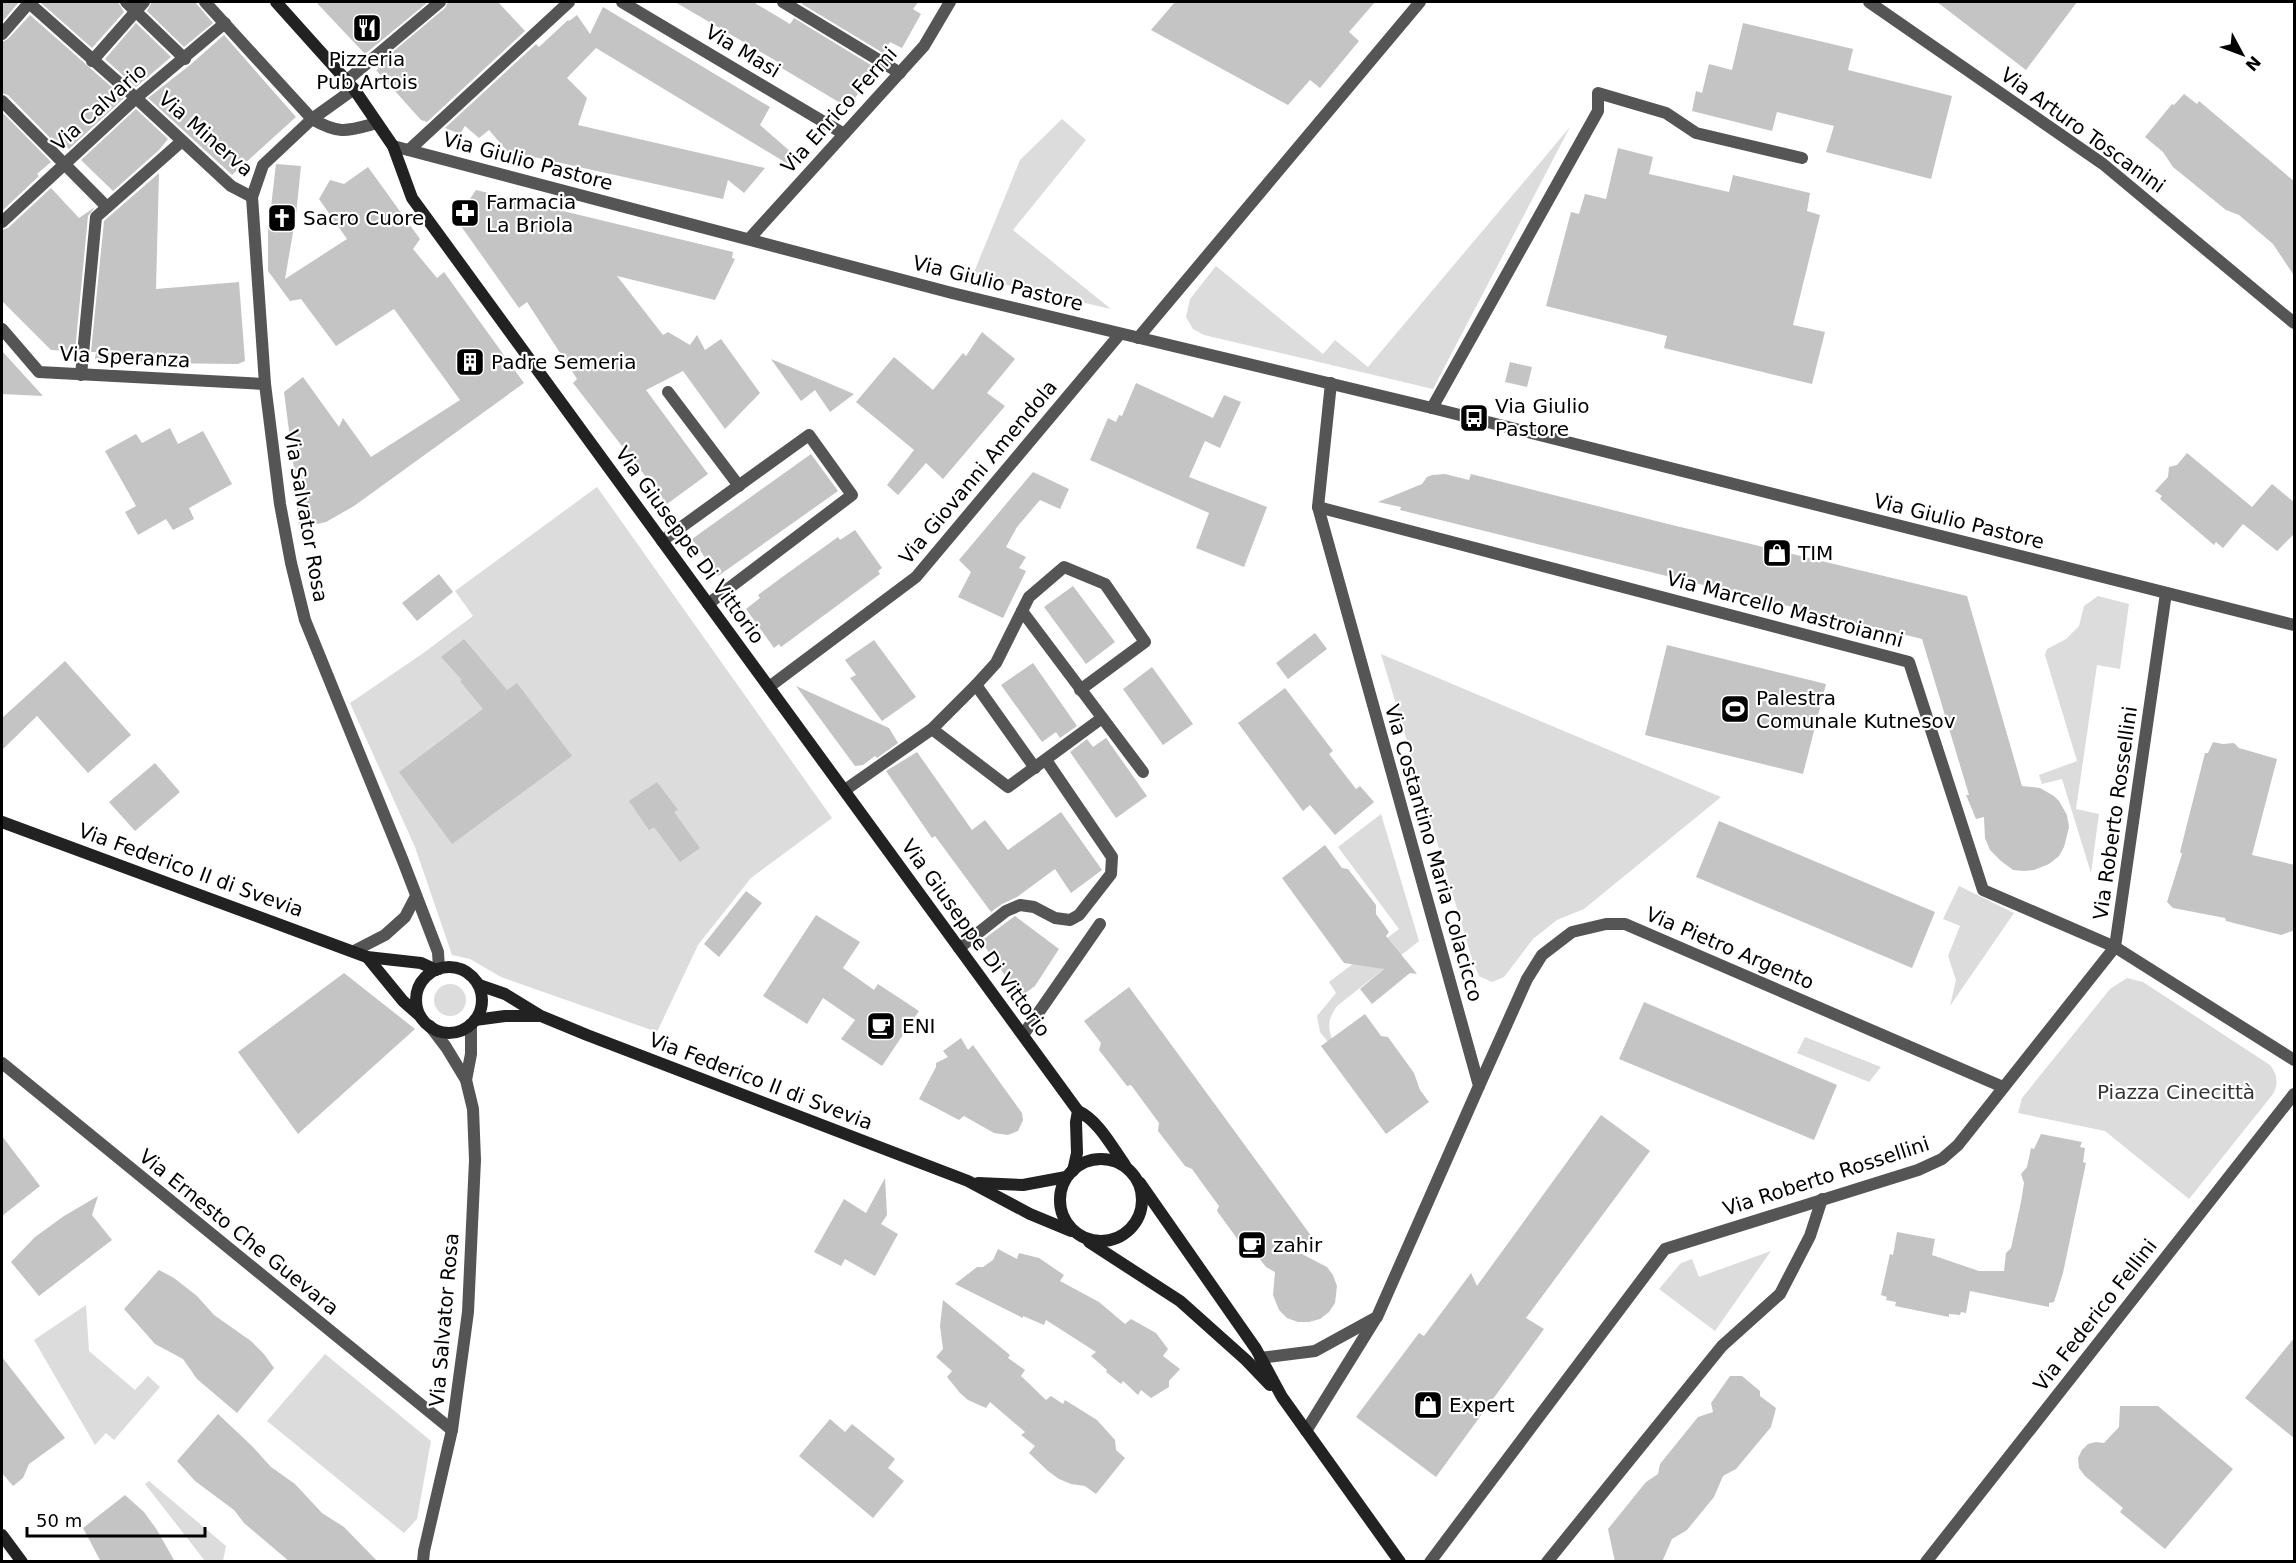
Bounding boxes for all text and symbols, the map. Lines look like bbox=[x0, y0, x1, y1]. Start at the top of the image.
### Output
restaurant icon: Pizzeria Pub Artois bbox=[351, 12, 383, 44]
street label: Via Masi bbox=[701, 19, 785, 83]
north arrow bbox=[2212, 24, 2272, 84]
street label: Via Enrico Fermi bbox=[776, 42, 902, 178]
place label: Pizzeria Pub Artois bbox=[316, 47, 418, 94]
text: N bbox=[2241, 52, 2265, 75]
street label: Via Calvario bbox=[47, 58, 151, 156]
street label: Via Arturo Toscanini bbox=[1996, 62, 2170, 198]
street label: Via Minerva bbox=[154, 86, 258, 182]
street label: Via Giulio Pastore bbox=[440, 127, 616, 195]
place label: Farmacia La Briola bbox=[486, 190, 576, 237]
pharmacy icon: Farmacia La Briola bbox=[449, 197, 481, 229]
church icon: Sacro Cuore bbox=[266, 202, 298, 234]
place label: Sacro Cuore bbox=[303, 206, 424, 230]
street label: Via Giulio Pastore bbox=[910, 250, 1086, 316]
street label: Via Speranza bbox=[59, 342, 191, 372]
building icon: Padre Semeria bbox=[454, 346, 486, 378]
place label: Padre Semeria bbox=[491, 350, 636, 374]
street label: Via Giovanni Amendola bbox=[894, 375, 1062, 569]
place label: Via Giulio Pastore bbox=[1495, 394, 1590, 441]
bus stop icon: Via Giulio Pastore bbox=[1458, 402, 1490, 434]
street label: Via Salvator Rosa bbox=[279, 428, 333, 604]
street label: Via Giuseppe Di Vittorio bbox=[610, 442, 770, 648]
street label: Via Giulio Pastore bbox=[1871, 488, 2047, 554]
shop icon: TIM bbox=[1761, 537, 1793, 569]
place label: TIM bbox=[1797, 541, 1833, 565]
street label: Via Marcello Mastroianni bbox=[1664, 566, 1906, 652]
place label: Palestra Comunale Kutnesov bbox=[1756, 686, 1956, 733]
sports icon: Palestra Comunale Kutnesov bbox=[1719, 693, 1751, 725]
street label: Via Costantino Maria Colacicco bbox=[1380, 702, 1488, 1004]
street label: Via Roberto Rossellini bbox=[2088, 705, 2142, 921]
street label: Via Federico II di Svevia bbox=[75, 818, 307, 922]
street label: Via Giuseppe Di Vittorio bbox=[896, 835, 1056, 1041]
street label: Via Pietro Argento bbox=[1642, 902, 1818, 994]
cafe icon: ENI bbox=[865, 1010, 897, 1042]
place label: ENI bbox=[902, 1014, 936, 1038]
street label: Via Federico II di Svevia bbox=[646, 1027, 876, 1135]
park label: Piazza Cinecittà bbox=[2097, 1080, 2255, 1104]
street label: Via Roberto Rossellini bbox=[1720, 1131, 1932, 1221]
street label: Via Ernesto Che Guevara bbox=[134, 1144, 344, 1320]
cafe icon: zahir bbox=[1236, 1229, 1268, 1261]
street label: Via Salvator Rosa bbox=[424, 1232, 464, 1408]
place label: zahir bbox=[1273, 1233, 1323, 1257]
street label: Via Federico Fellini bbox=[2028, 1234, 2162, 1396]
shop icon: Expert bbox=[1412, 1389, 1444, 1421]
place label: Expert bbox=[1449, 1393, 1515, 1417]
scale bar bbox=[27, 1500, 206, 1538]
text: 50 m bbox=[36, 1510, 82, 1531]

